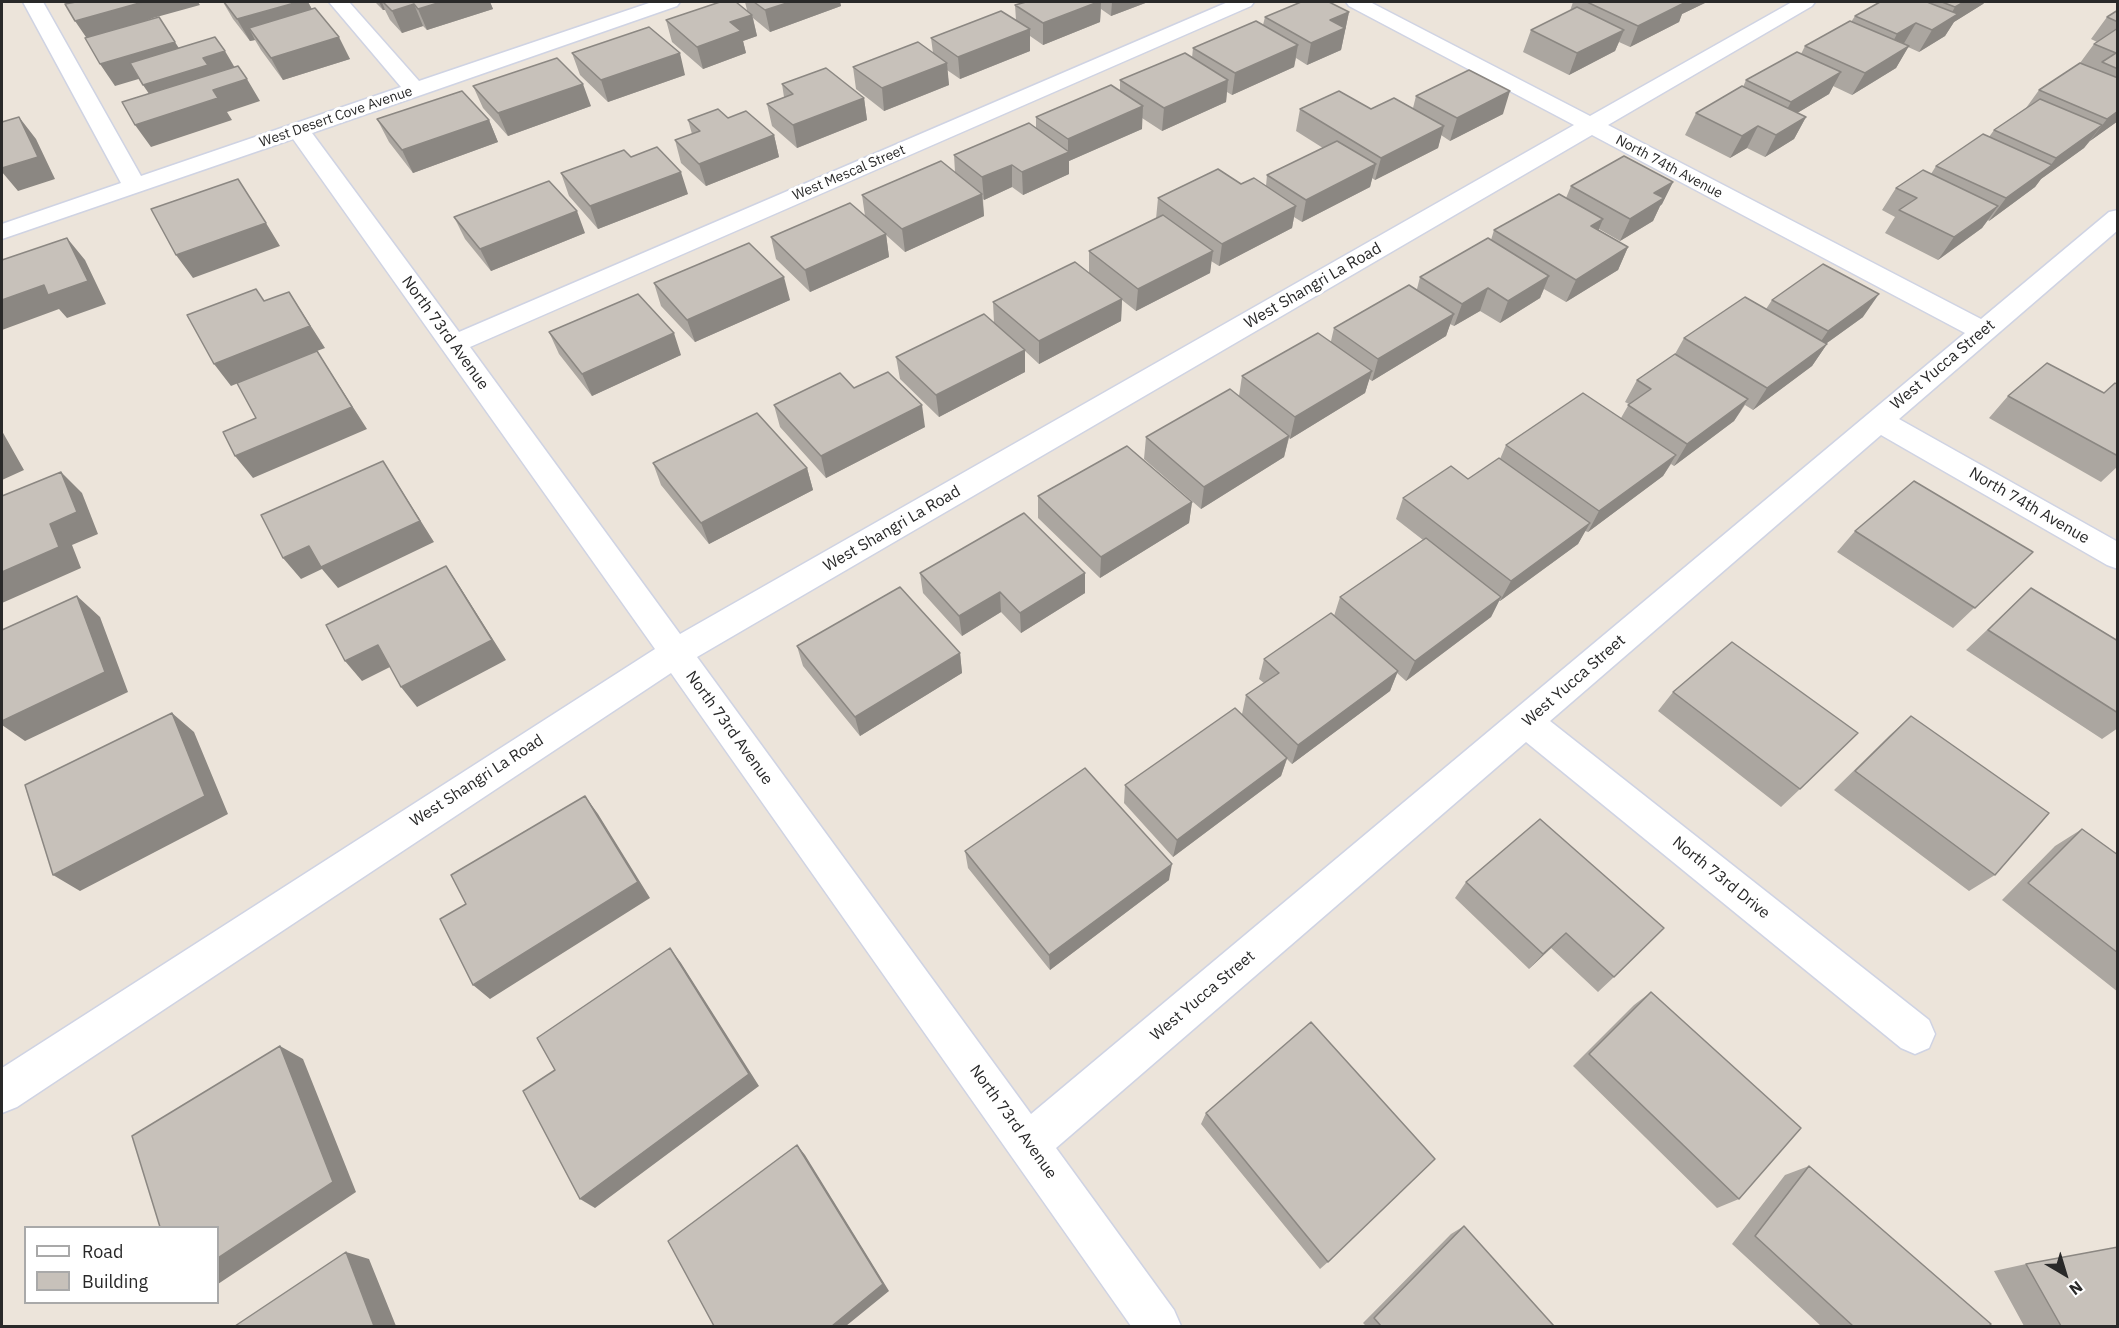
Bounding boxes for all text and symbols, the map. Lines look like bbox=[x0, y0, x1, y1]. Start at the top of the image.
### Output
street label: West Desert Cove Avenue bbox=[257, 83, 415, 151]
street label: North 74th Avenue bbox=[1613, 132, 1725, 202]
street label: West Mescal Street bbox=[790, 142, 908, 204]
street label: West Shangri La Road bbox=[1241, 239, 1385, 333]
street label: North 73rd Avenue bbox=[397, 272, 493, 394]
street label: West Yucca Street bbox=[1887, 316, 1999, 414]
street label: North 74th Avenue bbox=[1965, 464, 2093, 548]
street label: West Shangri La Road bbox=[820, 482, 964, 576]
street label: West Yucca Street bbox=[1519, 631, 1629, 731]
street label: North 73rd Avenue bbox=[681, 667, 777, 789]
street label: West Shangri La Road bbox=[407, 731, 547, 831]
street label: North 73rd Drive bbox=[1668, 833, 1774, 923]
street label: West Yucca Street bbox=[1147, 947, 1259, 1045]
street label: North 73rd Avenue bbox=[965, 1061, 1061, 1183]
legend bbox=[24, 1226, 219, 1304]
text: Road bbox=[82, 1240, 123, 1263]
north arrow bbox=[2035, 1244, 2095, 1304]
text: Building bbox=[82, 1270, 148, 1293]
text: N bbox=[2065, 1277, 2087, 1300]

